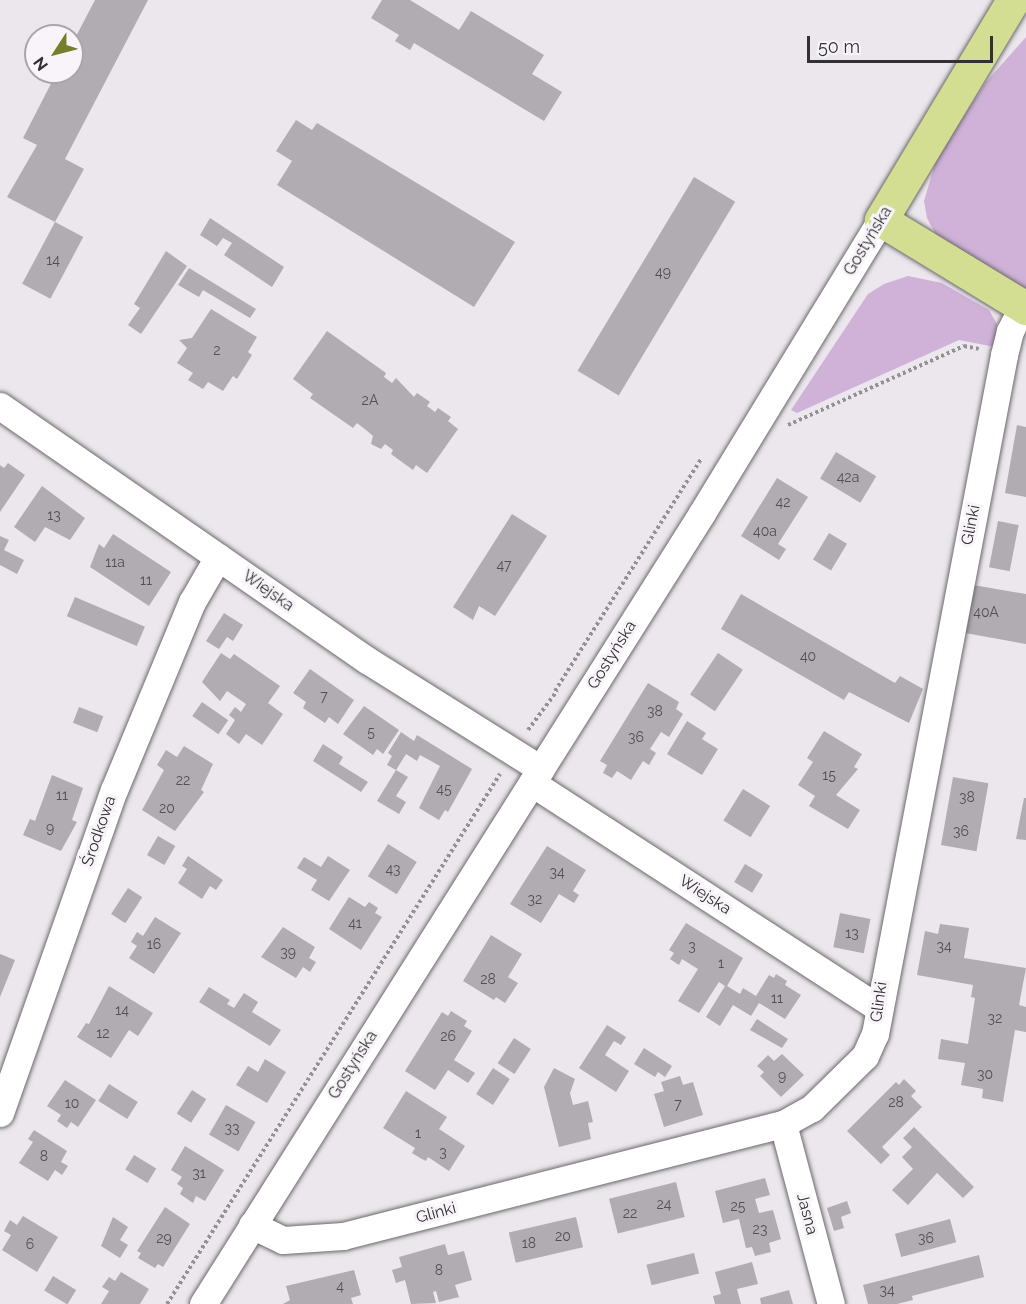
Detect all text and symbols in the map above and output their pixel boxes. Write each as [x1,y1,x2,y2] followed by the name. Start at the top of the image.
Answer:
[24,24,84,84] north arrow
[810,24,996,62] scale bar
[818,36,860,57] text: 50 m
[29,53,52,74] text: N
[840,203,896,279] street label: Gostyńska
[46,252,60,268] house number: 14
[655,264,671,280] house number: 49
[213,342,221,358] house number: 2
[362,392,378,408] house number: 2A
[837,469,859,485] house number: 42a
[776,494,790,510] house number: 42
[958,503,984,547] street label: Glinki
[47,507,61,523] house number: 13
[753,523,777,539] house number: 40a
[105,554,125,570] house number: 11a
[496,557,512,573] house number: 47
[239,566,297,616] street label: Wiejska
[140,572,152,588] house number: 11
[973,604,999,620] house number: 40A
[583,617,641,693] street label: Gostyńska
[800,648,816,664] house number: 40
[320,688,328,704] house number: 7
[647,703,663,719] house number: 38
[367,724,375,740] house number: 5
[628,729,644,745] house number: 36
[822,767,836,783] house number: 15
[176,772,190,788] house number: 22
[436,781,452,797] house number: 45
[56,787,68,803] house number: 11
[959,789,975,805] house number: 38
[78,793,120,869] street label: Środkowa
[159,800,175,816] house number: 20
[46,820,54,836] house number: 9
[953,823,969,839] house number: 36
[385,861,401,877] house number: 43
[549,864,565,880] house number: 34
[675,871,735,919] street label: Wiejska
[528,891,542,907] house number: 32
[348,915,362,931] house number: 41
[845,925,859,941] house number: 13
[147,936,161,952] house number: 16
[688,938,696,954] house number: 3
[936,938,952,954] house number: 34
[280,944,296,960] house number: 39
[718,955,724,971] house number: 1
[480,971,496,987] house number: 28
[867,981,891,1023] street label: Glinki
[771,990,783,1006] house number: 11
[115,1002,129,1018] house number: 14
[988,1010,1002,1026] house number: 32
[96,1025,110,1041] house number: 12
[324,1027,382,1103] street label: Gostyńska
[440,1028,456,1044] house number: 26
[977,1066,993,1082] house number: 30
[778,1068,786,1084] house number: 9
[888,1094,904,1110] house number: 28
[65,1095,79,1111] house number: 10
[674,1096,682,1112] house number: 7
[225,1120,239,1136] house number: 33
[415,1125,421,1141] house number: 1
[439,1144,447,1160] house number: 3
[40,1148,48,1164] house number: 8
[192,1165,206,1181] house number: 31
[792,1191,822,1237] street label: Jasna
[657,1196,671,1212] house number: 24
[414,1198,458,1228] street label: Glinki
[731,1198,745,1214] house number: 25
[623,1205,637,1221] house number: 22
[753,1221,767,1237] house number: 23
[555,1228,571,1244] house number: 20
[156,1230,172,1246] house number: 29
[918,1230,934,1246] house number: 36
[522,1235,536,1251] house number: 18
[26,1236,34,1252] house number: 6
[435,1262,443,1278] house number: 8
[336,1278,344,1294] house number: 4
[879,1282,895,1298] house number: 34

